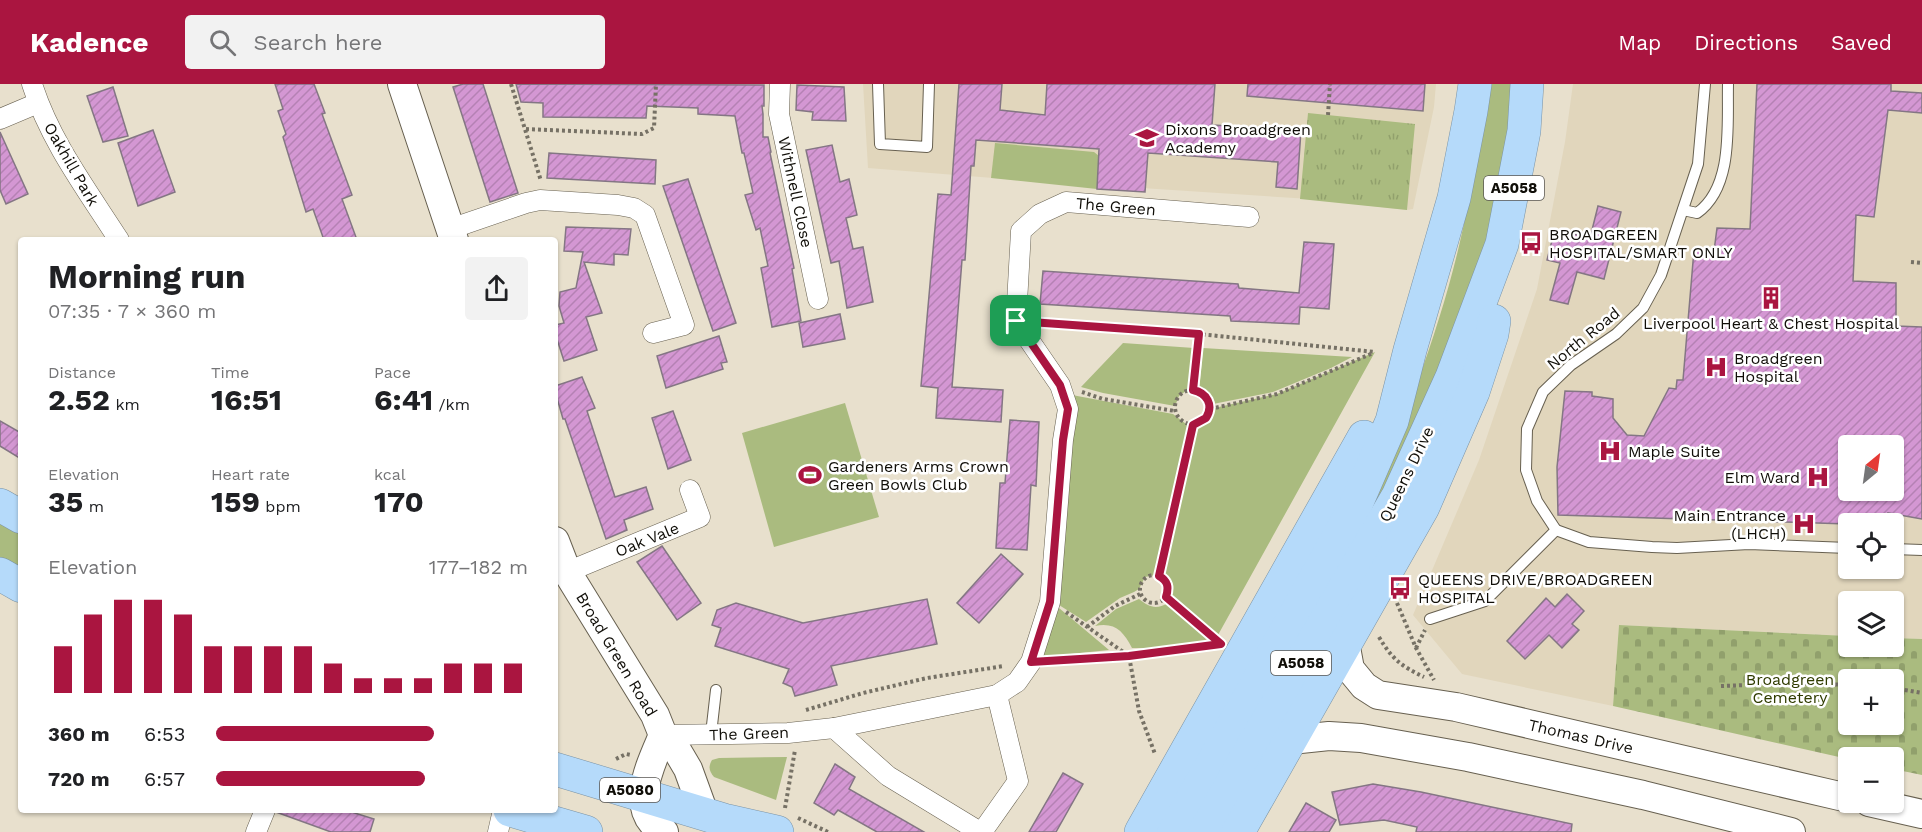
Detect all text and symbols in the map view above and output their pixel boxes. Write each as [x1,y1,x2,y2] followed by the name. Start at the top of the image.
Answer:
[185,15,605,69] search box
[30,26,149,59] text: Kadence
[206,26,239,59] icon: search
[254,30,383,55] text: Search here
[1618,30,1661,55] text: Map
[1694,30,1798,55] text: Directions
[1831,30,1892,55] text: Saved
[40,119,103,209] street label: Oakhill Park
[1165,120,1311,157] place label: Dixons Broadgreen Academy
[1134,125,1160,151] school or university icon: Dixons Broadgreen Academy
[774,135,817,249] street label: Withnell Close
[1484,176,1544,200] road number: A5058
[1075,194,1157,219] street label: The Green
[1549,225,1733,262] place label: BROADGREEN HOSPITAL/SMART ONLY
[1518,230,1544,256] bus stop icon: BROADGREEN HOSPITAL/SMART ONLY
[48,257,245,296] text: Morning run
[465,257,528,320] button: share
[1758,285,1784,311] building icon: Liverpool Heart & Chest Hospital
[990,295,1041,346] pin
[48,299,216,323] text: 07:35 · 7 × 360 m
[1543,303,1624,374] street label: North Road
[999,304,1032,337] icon: arrive
[1643,314,1899,333] place label: Liverpool Heart & Chest Hospital
[1734,349,1823,386] place label: Broadgreen Hospital
[1703,354,1729,380] hospital icon: Broadgreen Hospital
[48,363,116,382] text: Distance
[211,363,249,382] text: Time
[374,363,411,382] text: Pace
[48,382,110,417] text: 2.52
[211,382,282,417] text: 16:51
[374,382,433,417] text: 6:41
[110,395,140,414] text: km
[433,395,470,414] text: /km
[1375,423,1438,525] street label: Queens Drive
[1838,435,1904,501] north arrow
[1838,435,1904,813] map controls
[1597,438,1623,464] hospital icon: Maple Suite
[1628,442,1720,461] place label: Maple Suite
[828,457,1009,494] place label: Gardeners Arms Crown Green Bowls Club
[797,462,823,488] sports icon: Gardeners Arms Crown Green Bowls Club
[1805,464,1831,490] hospital icon: Elm Ward
[48,465,119,484] text: Elevation
[211,465,290,484] text: Heart rate
[374,465,406,484] text: kcal
[1724,468,1800,487] place label: Elm Ward
[48,484,83,519] text: 35
[211,484,260,519] text: 159
[374,484,424,519] text: 170
[83,497,104,516] text: m
[260,497,301,516] text: bpm
[1674,506,1786,543] place label: Main Entrance (LHCH)
[1791,511,1817,537] hospital icon: Main Entrance (LHCH)
[1838,513,1904,579] button: locate
[612,518,682,561] street label: Oak Vale
[48,555,137,579] text: Elevation
[429,555,528,579] text: 177–182 m
[1418,570,1653,607] place label: QUEENS DRIVE/BROADGREEN HOSPITAL
[1387,575,1413,601] bus stop icon: QUEENS DRIVE/BROADGREEN HOSPITAL
[572,589,661,720] street label: Broad Green Road
[1838,591,1904,657] button: layers
[1271,651,1331,675] road number: A5058
[1838,669,1904,735] button: +
[1746,670,1834,707] park label: Broadgreen Cemetery
[1527,715,1635,758] street label: Thomas Drive
[48,722,110,746] text: 360 m
[144,722,185,746] text: 6:53
[709,723,789,744] street label: The Green
[1838,747,1904,813] button: −
[48,767,110,791] text: 720 m
[144,767,185,791] text: 6:57
[600,778,660,802] road number: A5080

